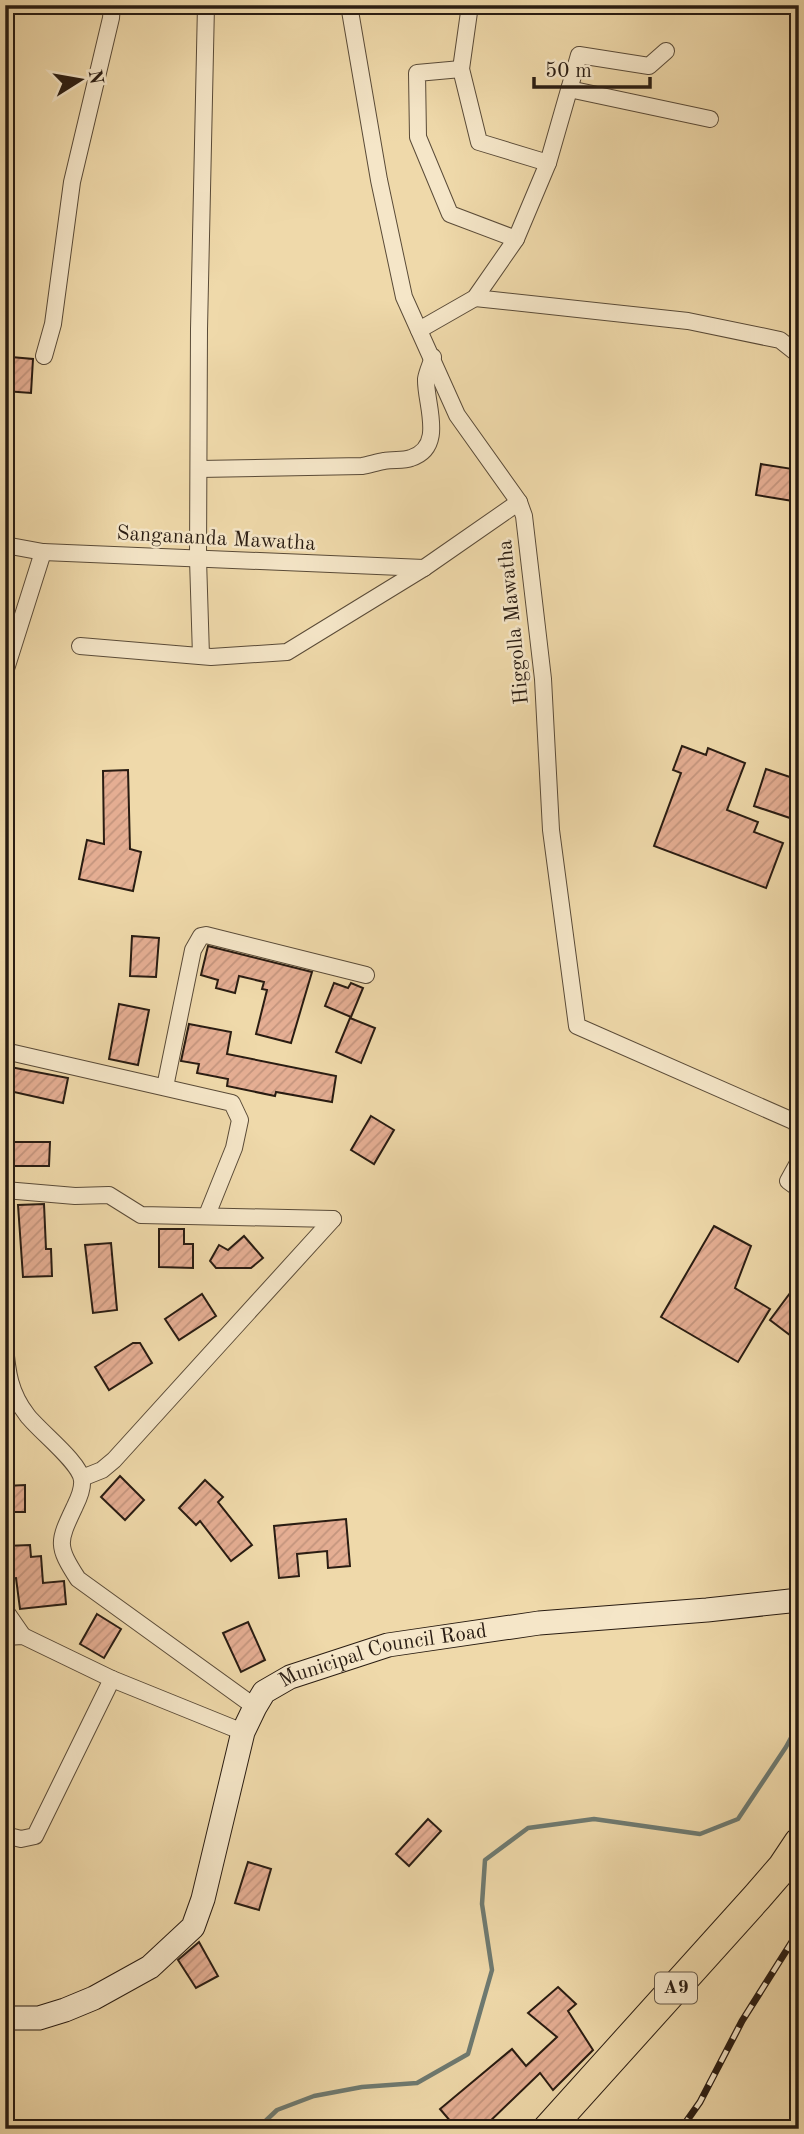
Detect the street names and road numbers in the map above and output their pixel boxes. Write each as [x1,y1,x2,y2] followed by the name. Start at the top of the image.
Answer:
[116,523,316,555] street label: Sangananda Mawatha
[495,539,533,705] street label: Higgolla Mawatha
[275,1620,488,1692] street label: Municipal Council Road
[655,1972,697,2004] road number: A9

